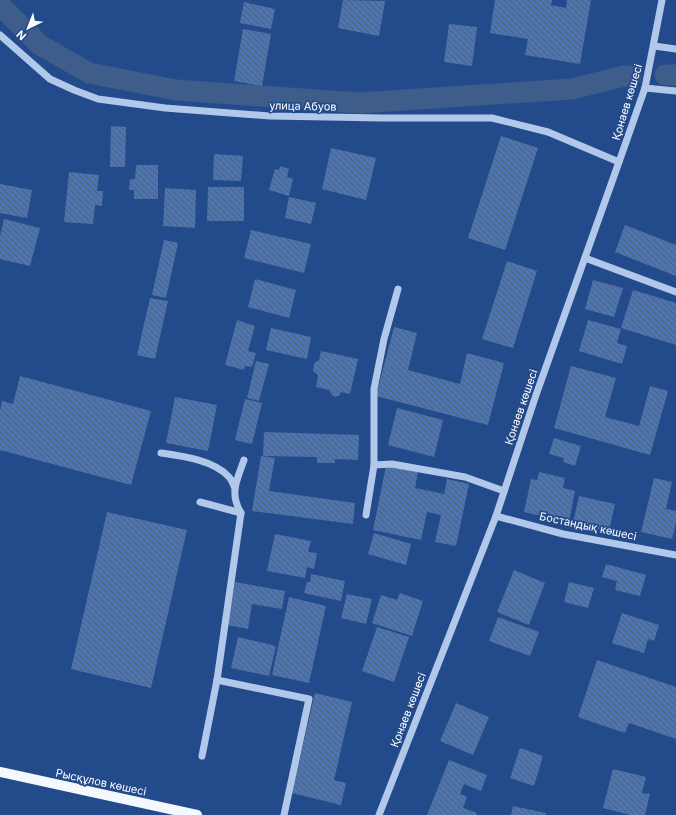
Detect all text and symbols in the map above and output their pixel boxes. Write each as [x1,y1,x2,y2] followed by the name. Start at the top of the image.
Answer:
[8,8,48,48] north arrow
[13,27,29,43] text: N
[609,62,645,142] street label: Қонаев көшесі
[269,98,337,114] street label: улица Абуов
[502,367,540,447] street label: Қонаев көшесі
[538,509,638,543] street label: Бостандық көшесі
[387,671,429,749] street label: Қонаев көшесі
[54,766,148,798] street label: Рысқұлов көшесі

